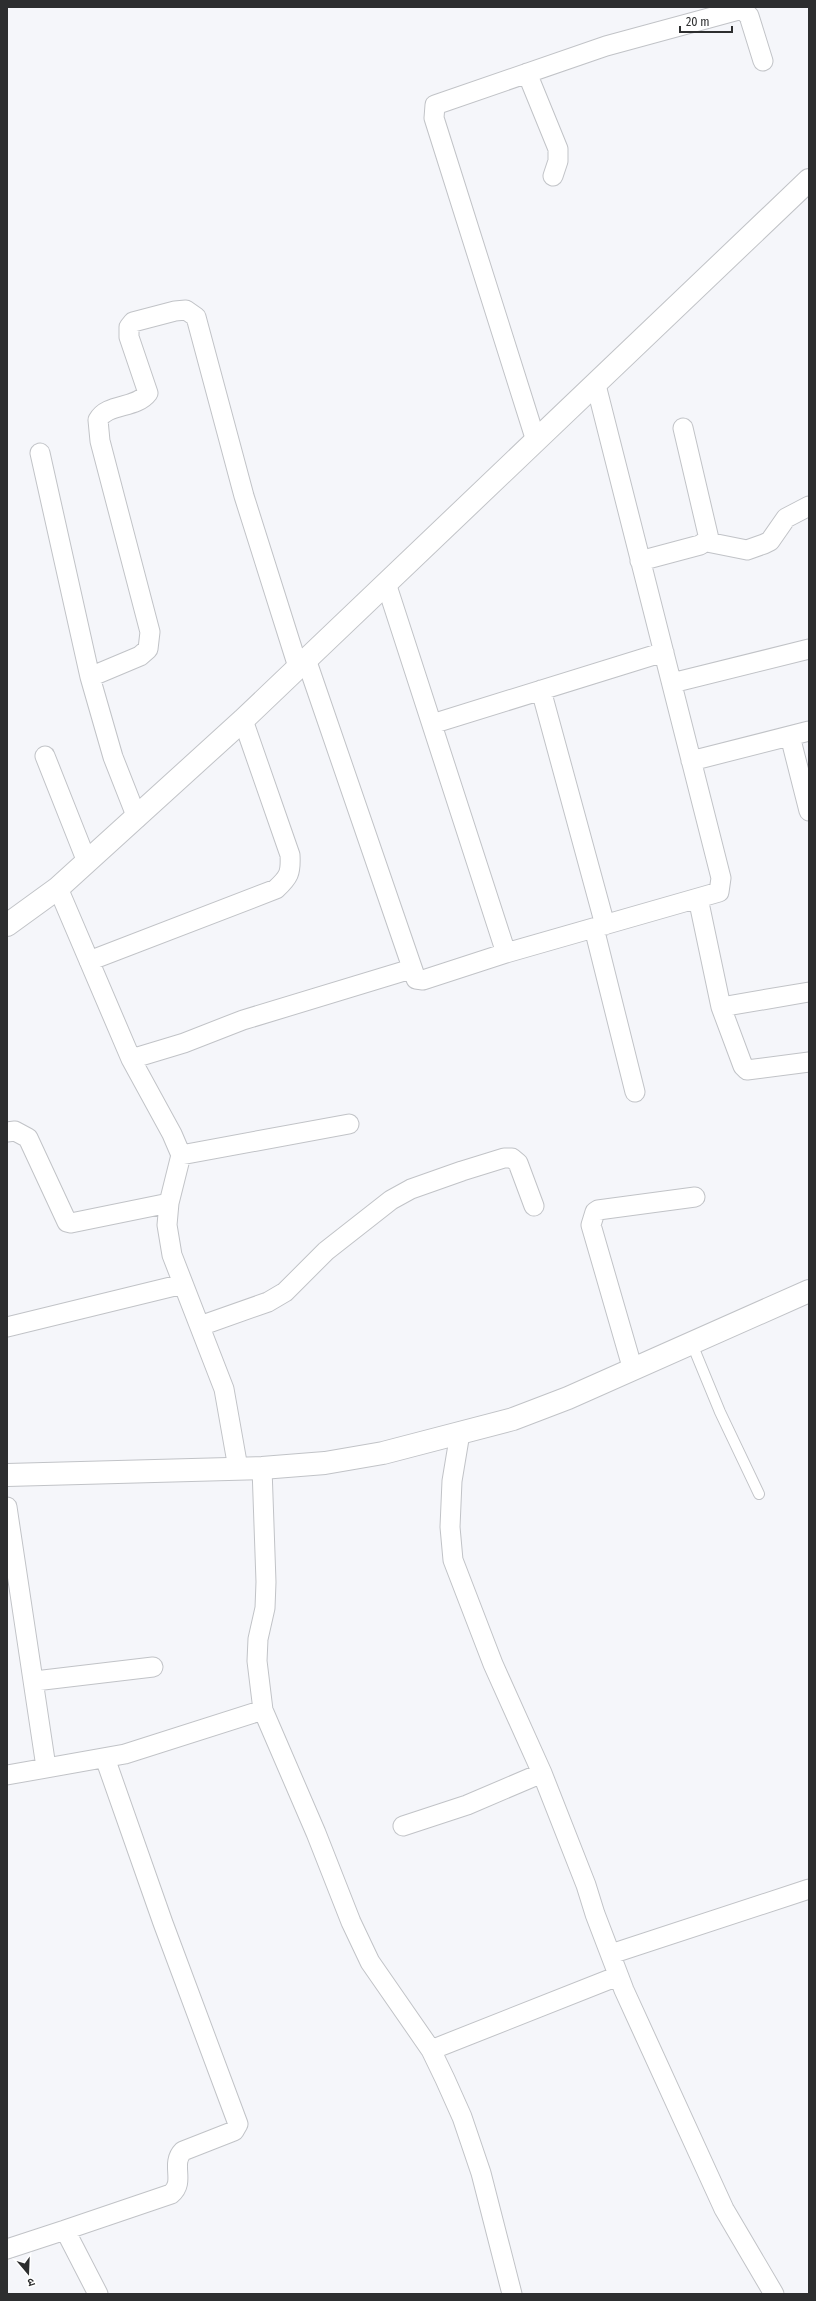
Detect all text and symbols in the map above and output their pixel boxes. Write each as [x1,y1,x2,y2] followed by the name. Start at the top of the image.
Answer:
[680,8,732,34] scale bar
[686,15,710,29] text: 20 m
[8,2253,48,2293] north arrow
[25,2275,36,2289] text: उ

